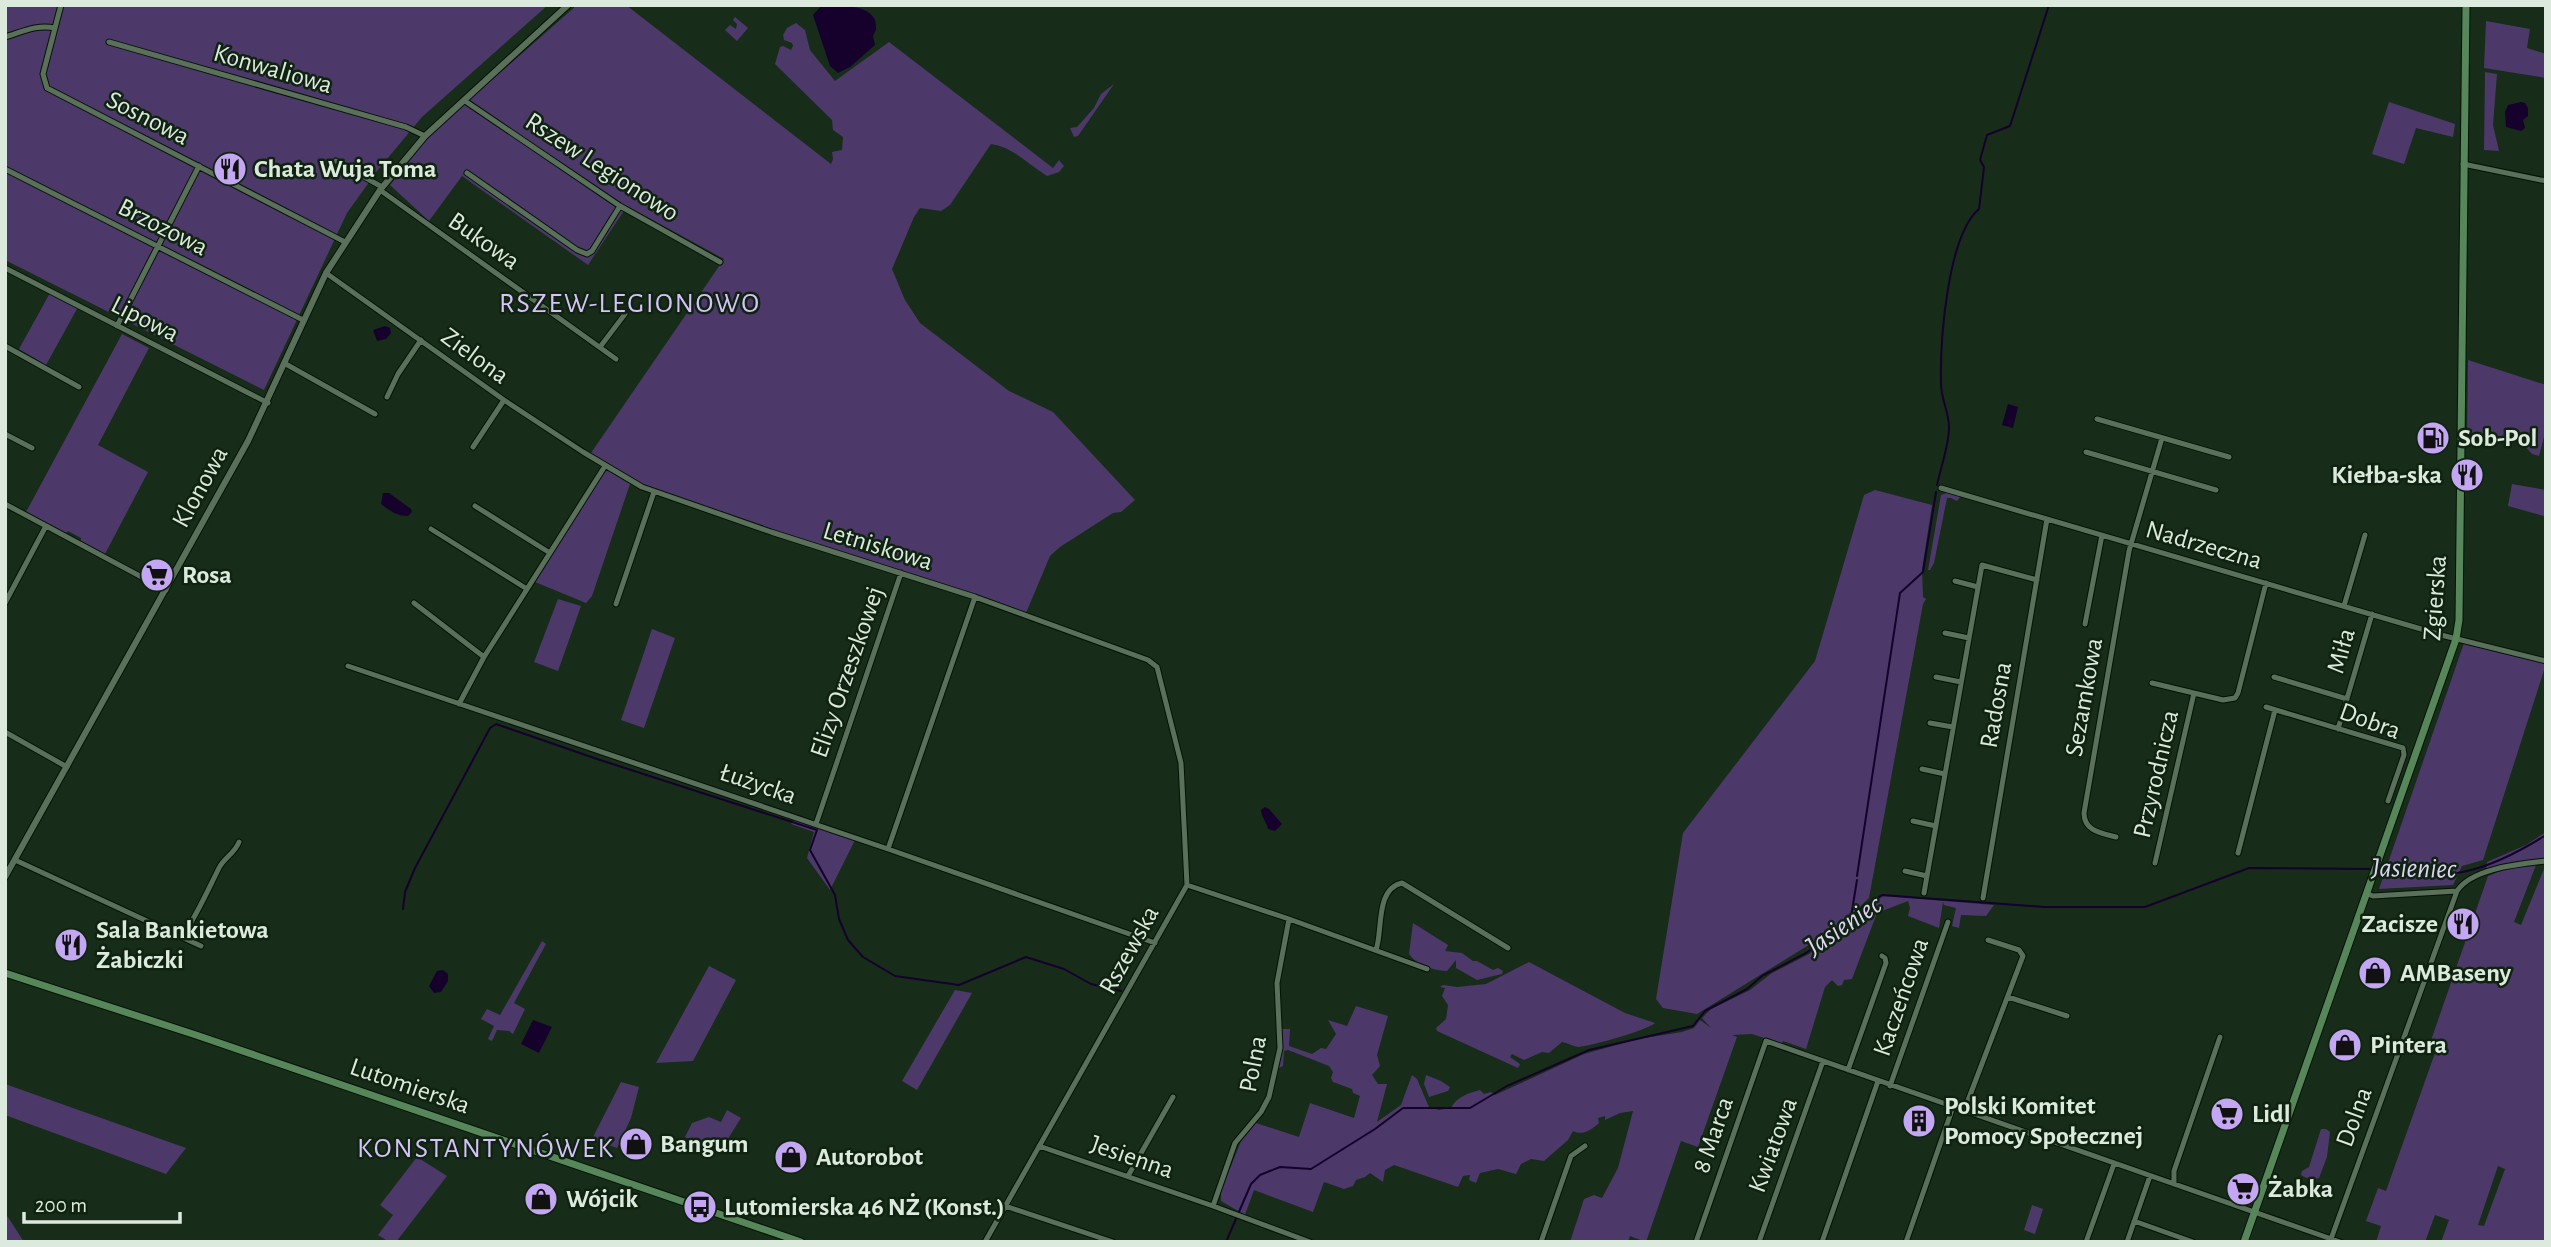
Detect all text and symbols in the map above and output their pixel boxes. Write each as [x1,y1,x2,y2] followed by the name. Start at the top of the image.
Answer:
[211,40,335,98] street label: Konwaliowa
[102,86,194,150] street label: Sosnowa
[521,108,683,226] street label: Rszew Legionowo
[211,150,249,188] restaurant icon: Chata Wuja Toma
[254,156,436,182] place label: Chata Wuja Toma
[114,193,212,261] street label: Brzozowa
[444,207,524,275] street label: Bukowa
[499,290,761,318] district label: RSZEW-LEGIONOWO
[107,291,183,347] street label: Lipowa
[436,323,514,389] street label: Zielona
[2414,419,2452,457] fuel station icon: Sob-Pol
[2458,425,2537,451] place label: Sob-Pol
[167,442,233,532] street label: Klonowa
[2448,456,2486,494] restaurant icon: Kiełba-ska
[2331,462,2442,488] place label: Kiełba-ska
[2143,516,2265,574] street label: Nadrzeczna
[820,517,936,575] street label: Letniskowa
[2419,554,2451,642] street label: Zgierska
[138,556,176,594] supermarket icon: Rosa
[182,562,232,588] place label: Rosa
[806,583,888,761] street label: Elizy Orzeszkowej
[2322,626,2360,676] street label: Miła
[2061,636,2107,758] street label: Sezamkowa
[1976,660,2016,750] street label: Radosna
[2336,698,2404,744] street label: Dobra
[2129,708,2183,840] street label: Przyrodnicza
[716,759,800,809] street label: Łużycka
[2370,854,2457,884] water label: Jasieniec
[1800,890,1887,962] water label: Jasieniec
[1094,902,1164,998] street label: Rszewska
[2444,905,2482,943] restaurant icon: Zacisze
[2361,911,2438,937] place label: Zacisze
[96,917,269,973] place label: Sala Bankietowa Żabiczki
[52,926,90,964] restaurant icon: Sala Bankietowa Żabiczki
[1869,935,1933,1059] street label: Kaczeńcowa
[2356,954,2394,992] shop icon: AMBaseny
[2400,960,2512,986] place label: AMBaseny
[2326,1026,2364,1064] shop icon: Pintera
[2370,1032,2447,1058] place label: Pintera
[1235,1034,1271,1094] street label: Polna
[347,1053,473,1119] street label: Lutomierska
[2331,1084,2377,1150] street label: Dolna
[1944,1093,2143,1149] place label: Polski Komitet Pomocy Społecznej
[1688,1094,1738,1176] street label: 8 Marca
[1744,1094,1802,1196] street label: Kwiatowa
[2208,1095,2246,1133] supermarket icon: Lidl
[2252,1101,2291,1127] place label: Lidl
[1900,1102,1938,1140] building icon: Polski Komitet Pomocy Społecznej
[617,1125,655,1163] shop icon: Bangum
[660,1131,749,1157] place label: Bangum
[1087,1131,1177,1183] street label: Jesienna
[357,1132,615,1163] district label: KONSTANTYNÓWEK
[772,1138,810,1176] shop icon: Autorobot
[816,1144,923,1170] place label: Autorobot
[2224,1170,2262,1208] supermarket icon: Żabka
[2268,1175,2333,1202] place label: Żabka
[24,1180,180,1224] scale bar
[522,1180,560,1218] shop icon: Wójcik
[566,1186,638,1212] place label: Wójcik
[681,1188,719,1226] bus stop icon: Lutomierska 46 NŻ (Konst.)
[724,1193,1005,1220] place label: Lutomierska 46 NŻ (Konst.)
[35,1195,87,1216] text: 200 m

